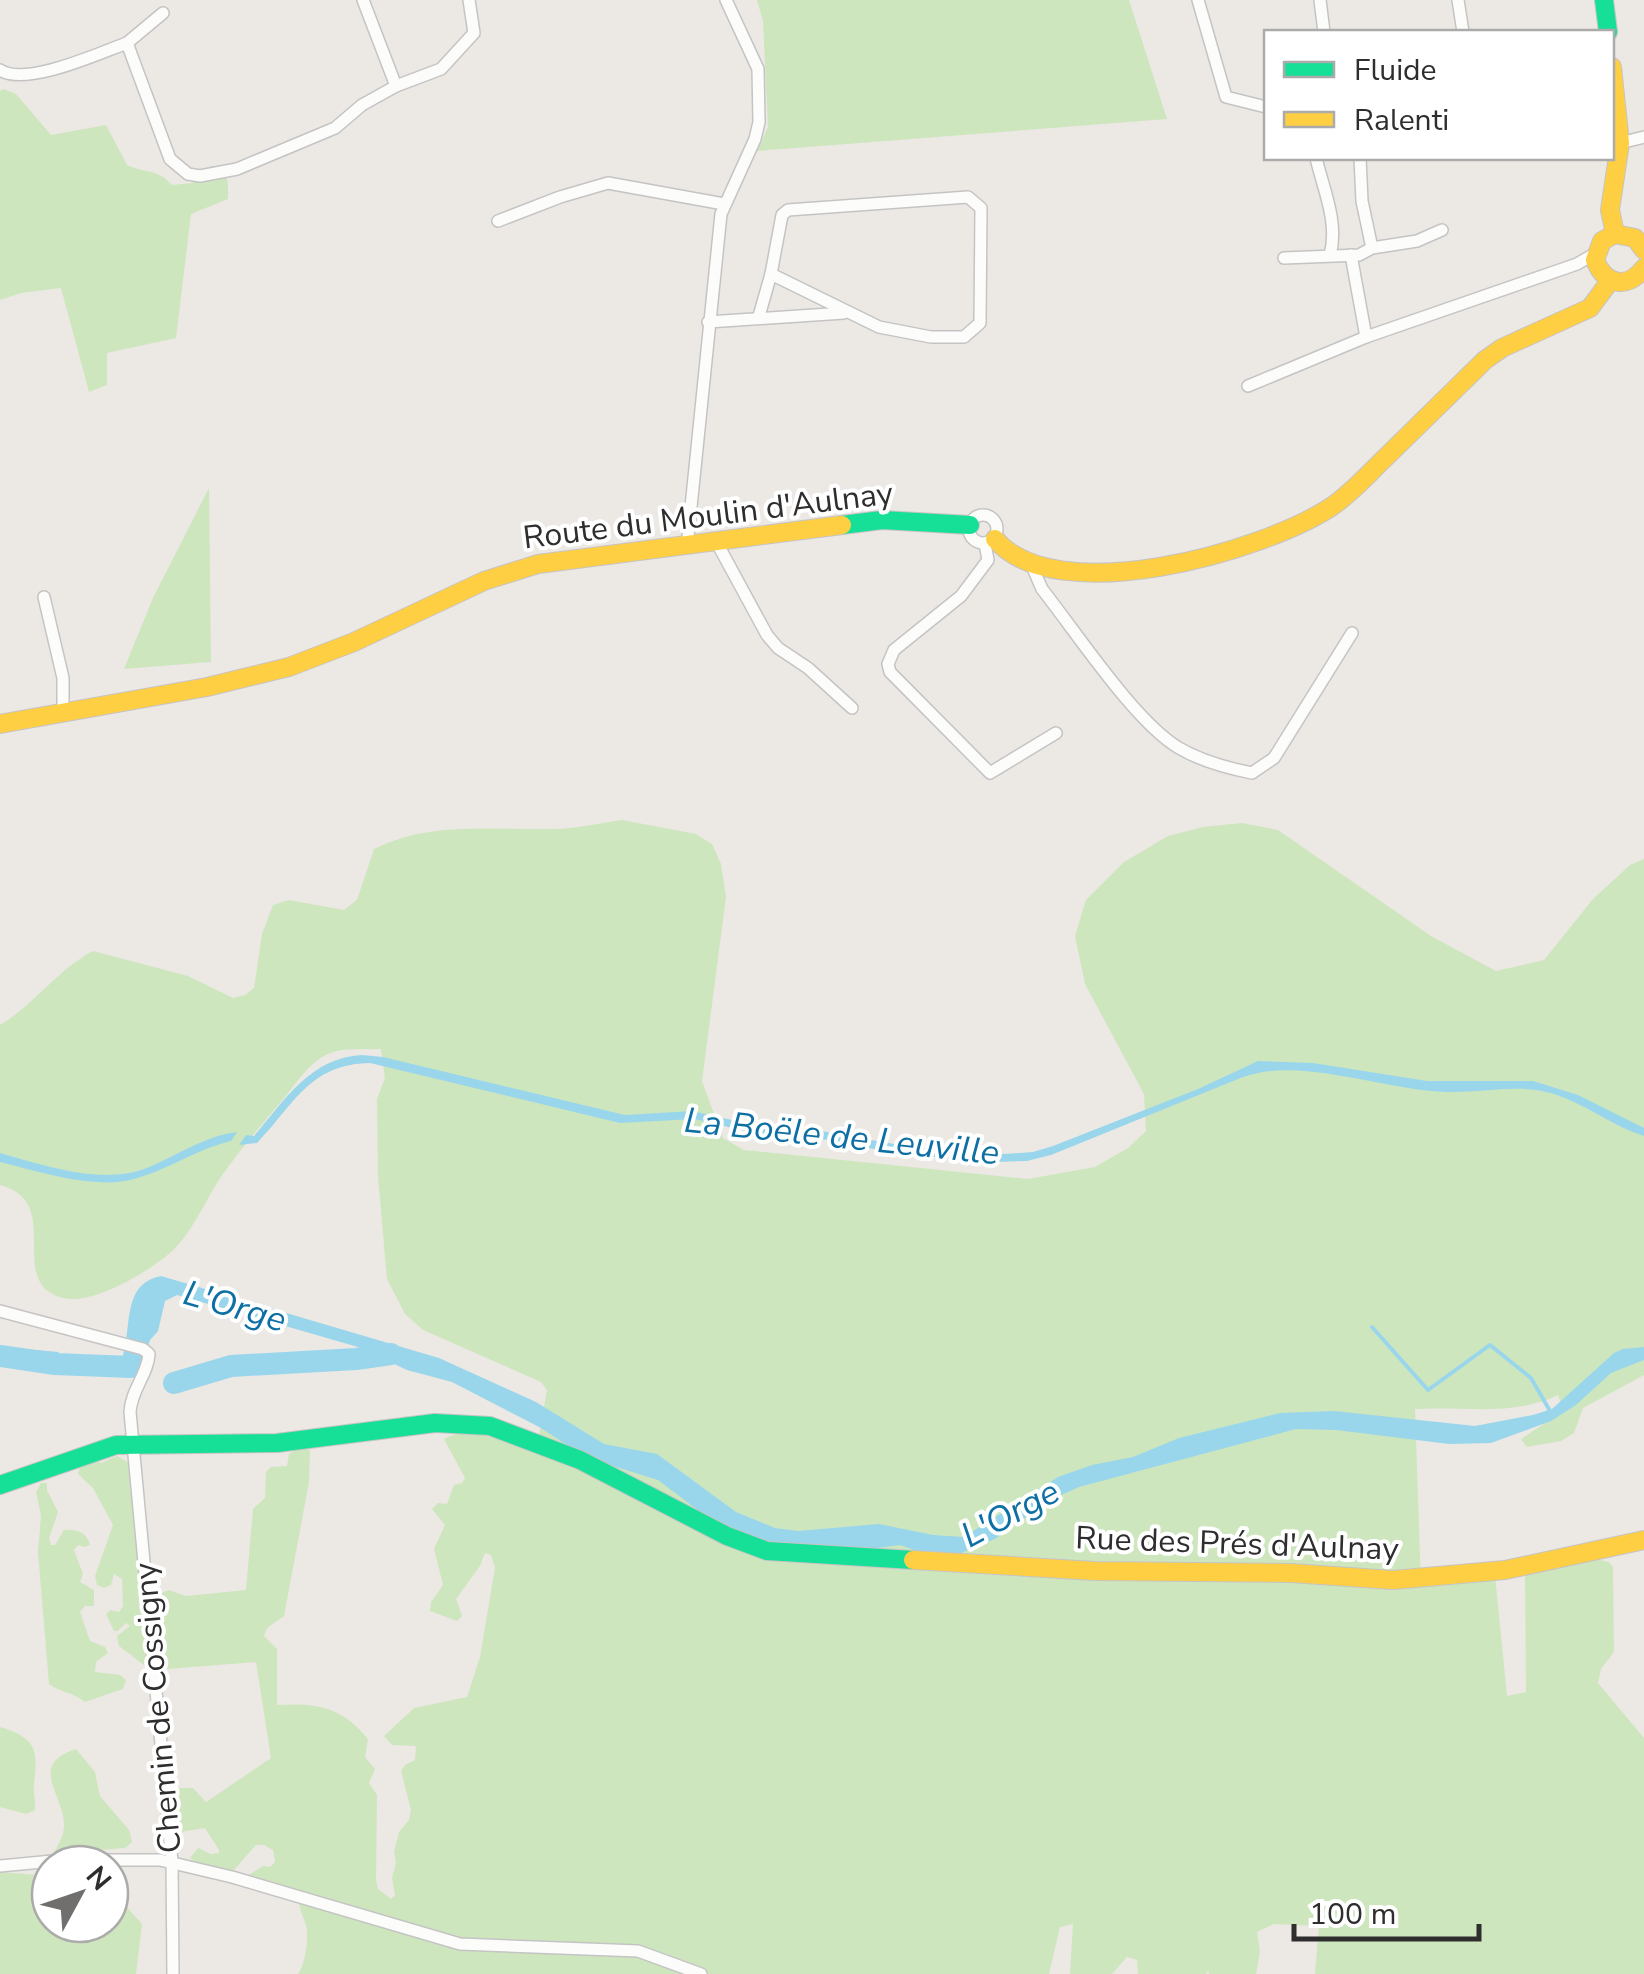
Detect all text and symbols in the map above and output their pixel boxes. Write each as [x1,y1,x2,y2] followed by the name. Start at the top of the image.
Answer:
[1264,30,1614,160] legend
[1354,50,1437,91] text: Fluide
[1354,100,1449,141] text: Ralenti
[521,471,896,560] street label: Route du Moulin d'Aulnay
[682,1097,1002,1176] water label: La Boële de Leuville
[178,1269,292,1344] water label: L'Orge
[953,1468,1068,1559] water label: L'Orge
[1075,1516,1400,1571] street label: Rue des Prés d'Aulnay
[123,1560,192,1855] street label: Chemin de Cossigny
[30,1844,130,1944] north arrow
[77,1858,120,1899] text: N
[1294,1879,1479,1941] scale bar
[1309,1894,1396,1935] text: 100 m

